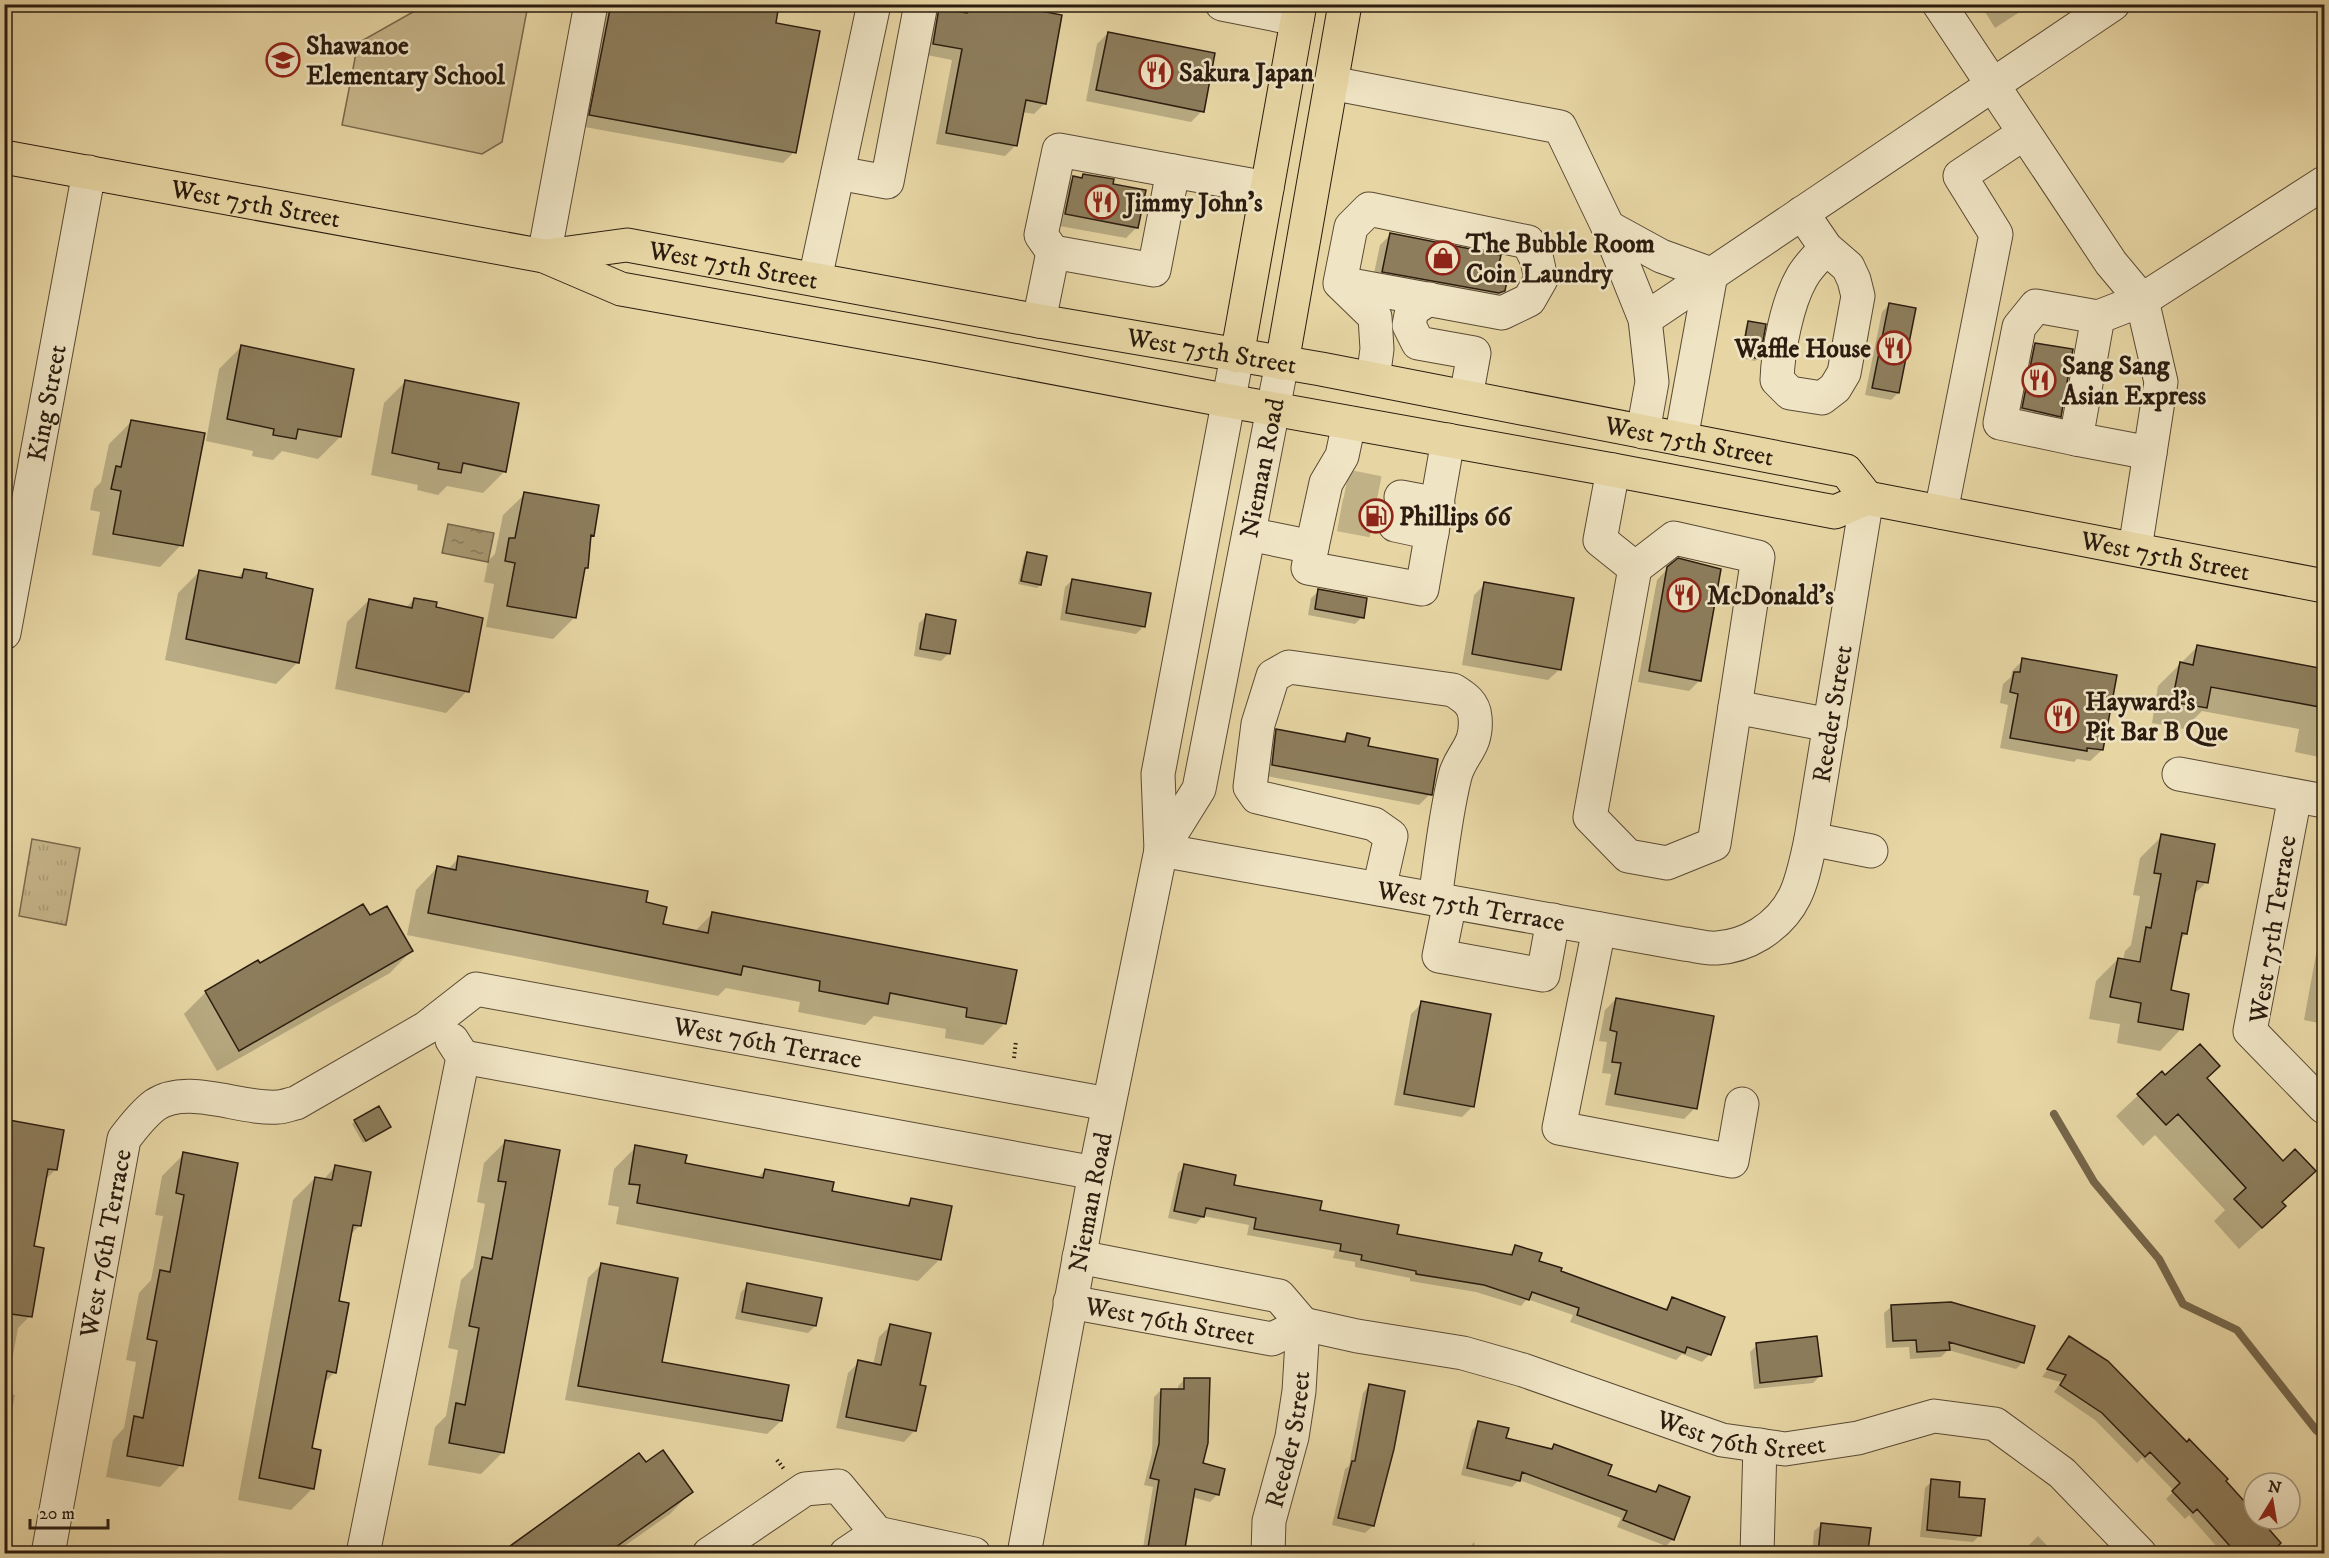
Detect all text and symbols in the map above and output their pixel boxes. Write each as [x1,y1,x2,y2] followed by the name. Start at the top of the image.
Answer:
[306,30,506,93] place label: Shawanoe Elementary School
[265,42,301,78] school or university icon: Shawanoe Elementary School
[1138,54,1174,90] restaurant icon: Sakura Japan
[1179,57,1314,90] place label: Sakura Japan
[167,173,343,236] street label: West 75th Street
[1084,184,1120,220] restaurant icon: Jimmy John's
[1122,187,1263,220] place label: Jimmy John's
[1465,228,1655,291] place label: The Bubble Room Coin Laundry
[645,234,821,298] street label: West 75th Street
[1425,240,1461,276] shop icon: The Bubble Room Coin Laundry
[1123,321,1299,383] street label: West 75th Street
[1876,330,1912,366] restaurant icon: Waffle House
[1734,333,1871,366] place label: Waffle House
[21,342,75,464] street label: King Street
[2061,350,2206,413] place label: Sang Sang Asian Express
[2021,362,2057,398] restaurant icon: Sang Sang Asian Express
[1233,395,1293,541] street label: Nieman Road
[1601,409,1776,475] street label: West 75th Street
[1358,498,1394,534] fuel station icon: Phillips 66
[1399,501,1513,534] place label: Phillips 66
[2077,524,2253,589] street label: West 75th Street
[1666,577,1702,613] restaurant icon: McDonald's
[1707,580,1834,613] place label: McDonald's
[1805,643,1861,785] street label: Reeder Street
[2085,686,2228,749] place label: Hayward's Pit Bar B Que
[2044,698,2080,734] restaurant icon: Hayward's Pit Bar B Que
[2242,833,2305,1027] street label: West 75th Terrace
[1373,874,1567,940] street label: West 75th Terrace
[670,1010,864,1077] street label: West 76th Terrace
[1062,1129,1121,1275] street label: Nieman Road
[73,1147,140,1341] street label: West 76th Terrace
[1081,1290,1258,1354] street label: West 76th Street
[1258,1370,1318,1512] street label: Reeder Street
[1651,1403,1828,1467] street label: West 76th Street
[2242,1471,2302,1531] north arrow
[2266,1476,2283,1498] text: N
[30,1492,108,1530] scale bar
[39,1503,75,1525] text: 20 m

